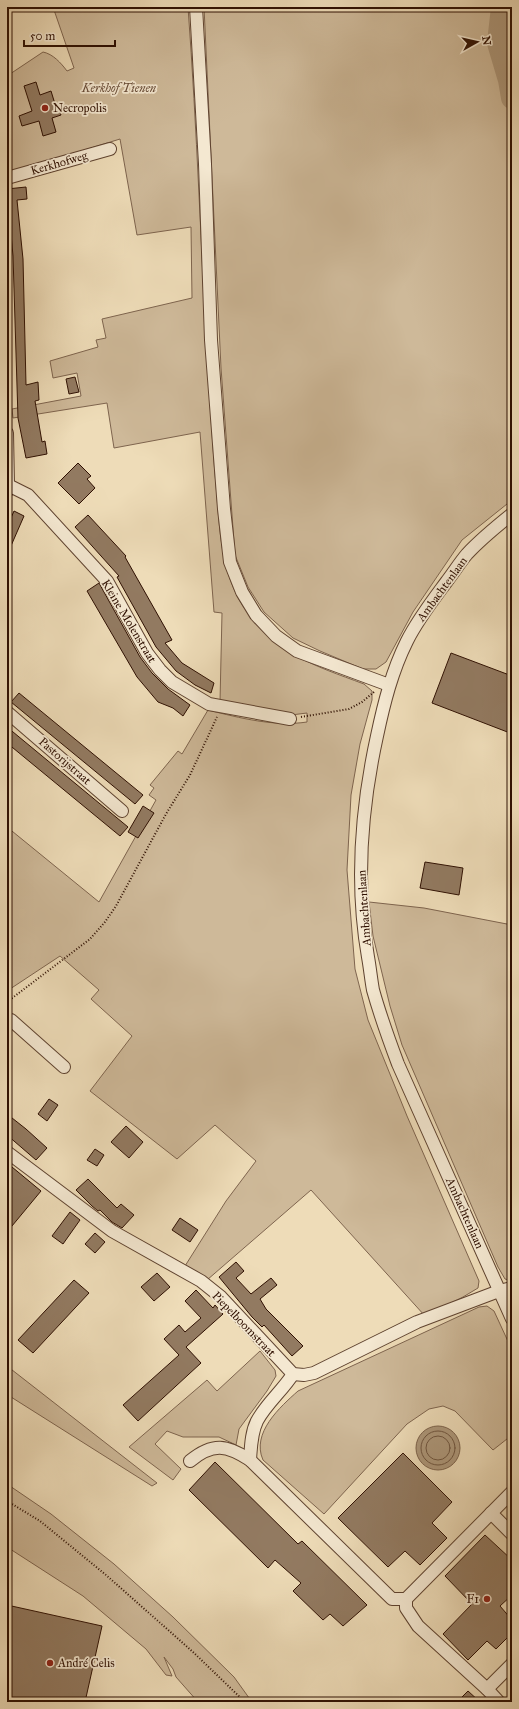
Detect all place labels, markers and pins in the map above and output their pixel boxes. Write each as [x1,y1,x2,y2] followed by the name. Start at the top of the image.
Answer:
[53,101,107,115] place label: Necropolis
[40,103,50,113] marker: Necropolis
[466,1592,479,1606] place label: F1
[482,1594,492,1604] marker: F1
[57,1656,115,1670] place label: André Celis
[45,1658,55,1668] marker: André Celis

